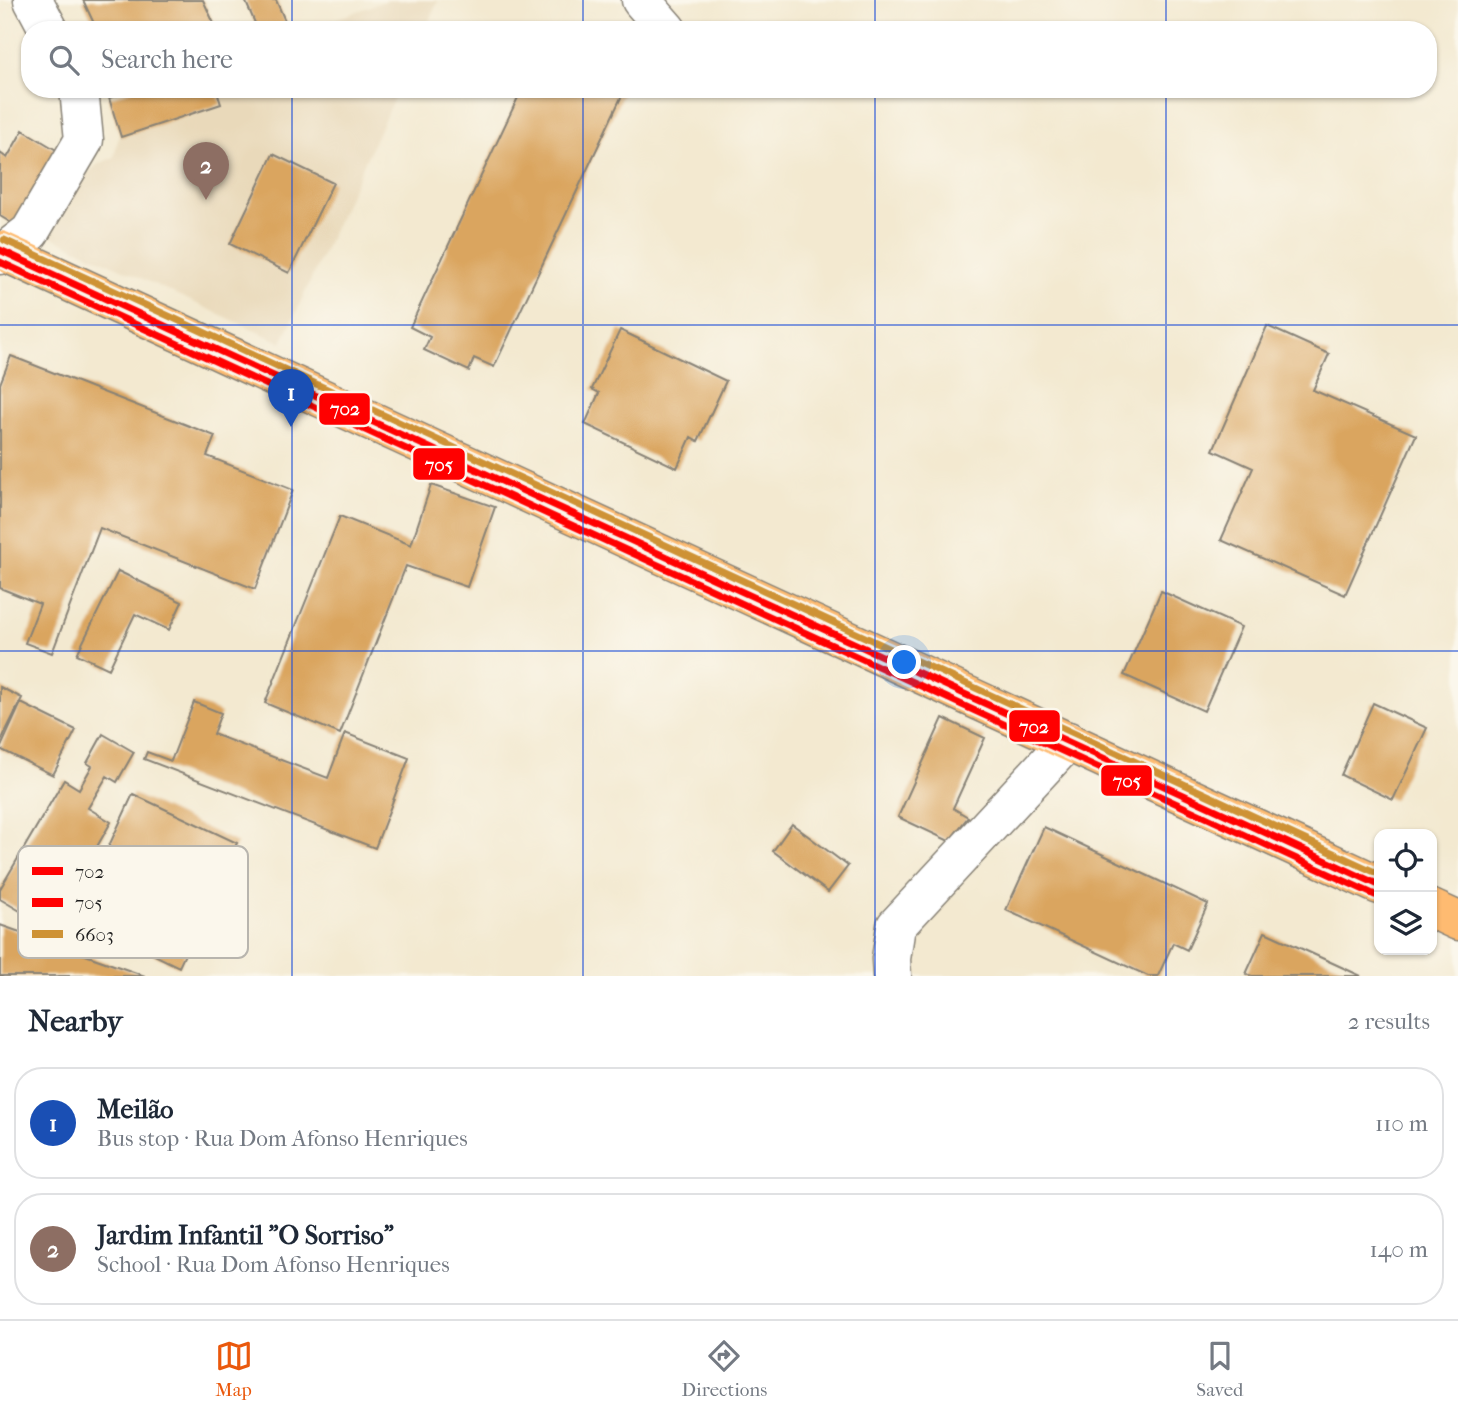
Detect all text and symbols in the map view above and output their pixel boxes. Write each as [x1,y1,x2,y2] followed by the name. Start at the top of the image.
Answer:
[21,21,1437,98] search box
[45,41,83,79] icon: search
[101,44,233,75] text: Search here
[183,142,229,200] pin: 2
[268,369,314,427] pin: 1
[318,392,371,426] line badge: 702
[329,398,360,420] text: 702
[412,447,466,481] line badge: 705
[424,454,453,476] text: 705
[887,645,921,679] your location
[1008,709,1061,743] line badge: 702
[1018,716,1049,738] text: 702
[1100,764,1153,797] line badge: 705
[1112,770,1141,792] text: 705
[1374,829,1437,955] map controls
[1374,829,1437,892] button: locate
[18,846,248,958] legend
[75,861,105,883] text: 702
[75,892,103,914] text: 705
[1374,892,1437,955] button: layers
[75,924,114,946] text: 6603
[28,1004,123,1039] text: Nearby
[1348,1008,1430,1035] text: 2 results
[97,1094,173,1125] text: Meilão
[49,1110,57,1137] text: 1
[1375,1110,1428,1137] text: 110 m
[97,1125,468,1152] text: Bus stop · Rua Dom Afonso Henriques
[97,1220,394,1251] text: Jardim Infantil "O Sorriso"
[47,1236,59,1263] text: 2
[1369,1236,1428,1263] text: 140 m
[97,1251,450,1278] text: School · Rua Dom Afonso Henriques
[215,1337,253,1401] tab: Map
[682,1337,767,1401] tab: Directions
[1196,1337,1243,1401] tab: Saved

